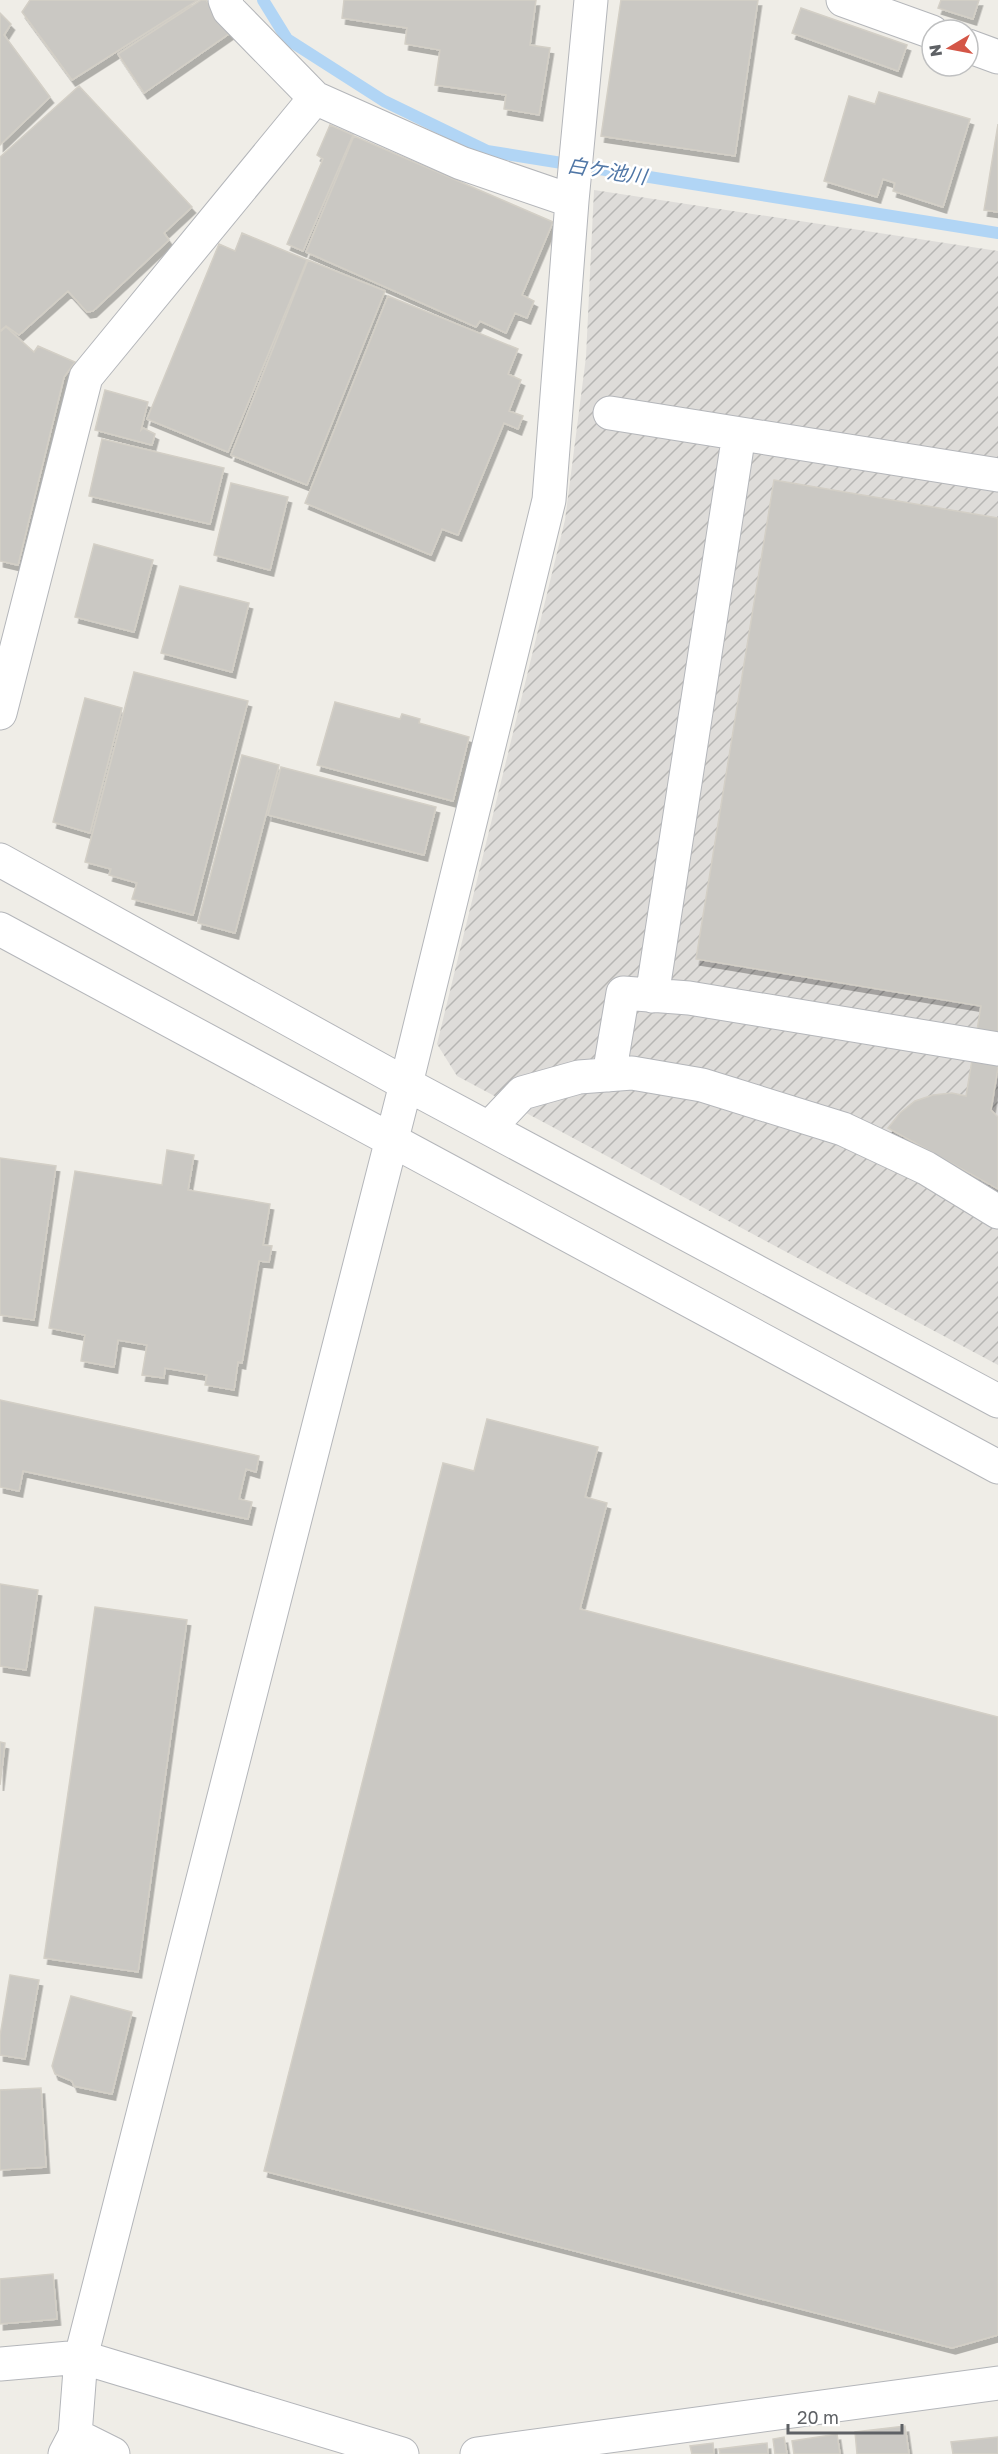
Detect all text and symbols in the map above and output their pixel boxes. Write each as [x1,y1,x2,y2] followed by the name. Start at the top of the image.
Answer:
[920,18,980,78] north arrow
[924,43,946,58] text: N
[566,152,650,188] water label: 白ケ池川
[788,2397,902,2435] scale bar
[797,2406,839,2428] text: 20 m

